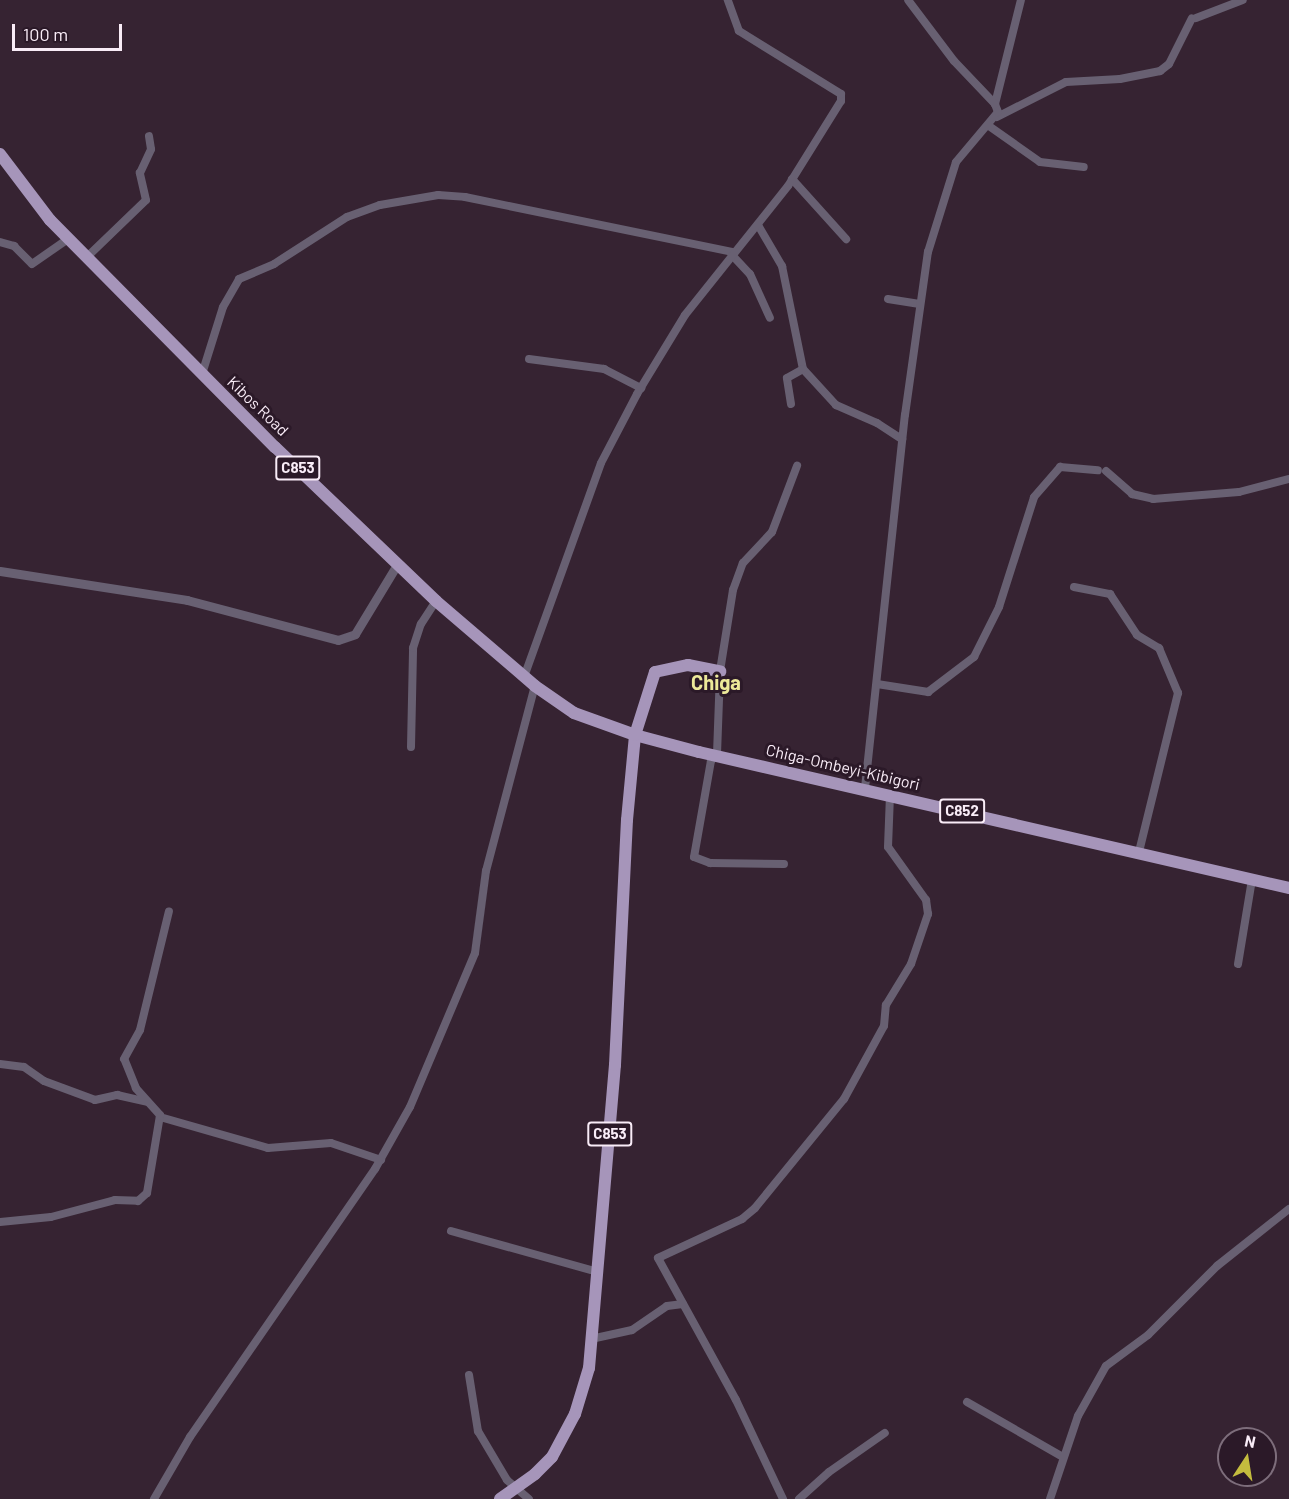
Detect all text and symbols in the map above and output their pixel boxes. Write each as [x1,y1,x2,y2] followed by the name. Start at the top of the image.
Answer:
[15,12,124,50] scale bar
[23,23,68,45] text: 100 m
[223,372,293,440] street label: Kibos Road
[274,456,322,480] road number: C853
[691,670,741,694] district label: Chiga
[764,740,922,794] street label: Chiga-Ombeyi-Kibigori
[938,799,986,823] road number: C852
[586,1122,634,1146] road number: C853
[1217,1427,1277,1487] north arrow
[1243,1430,1258,1451] text: N

